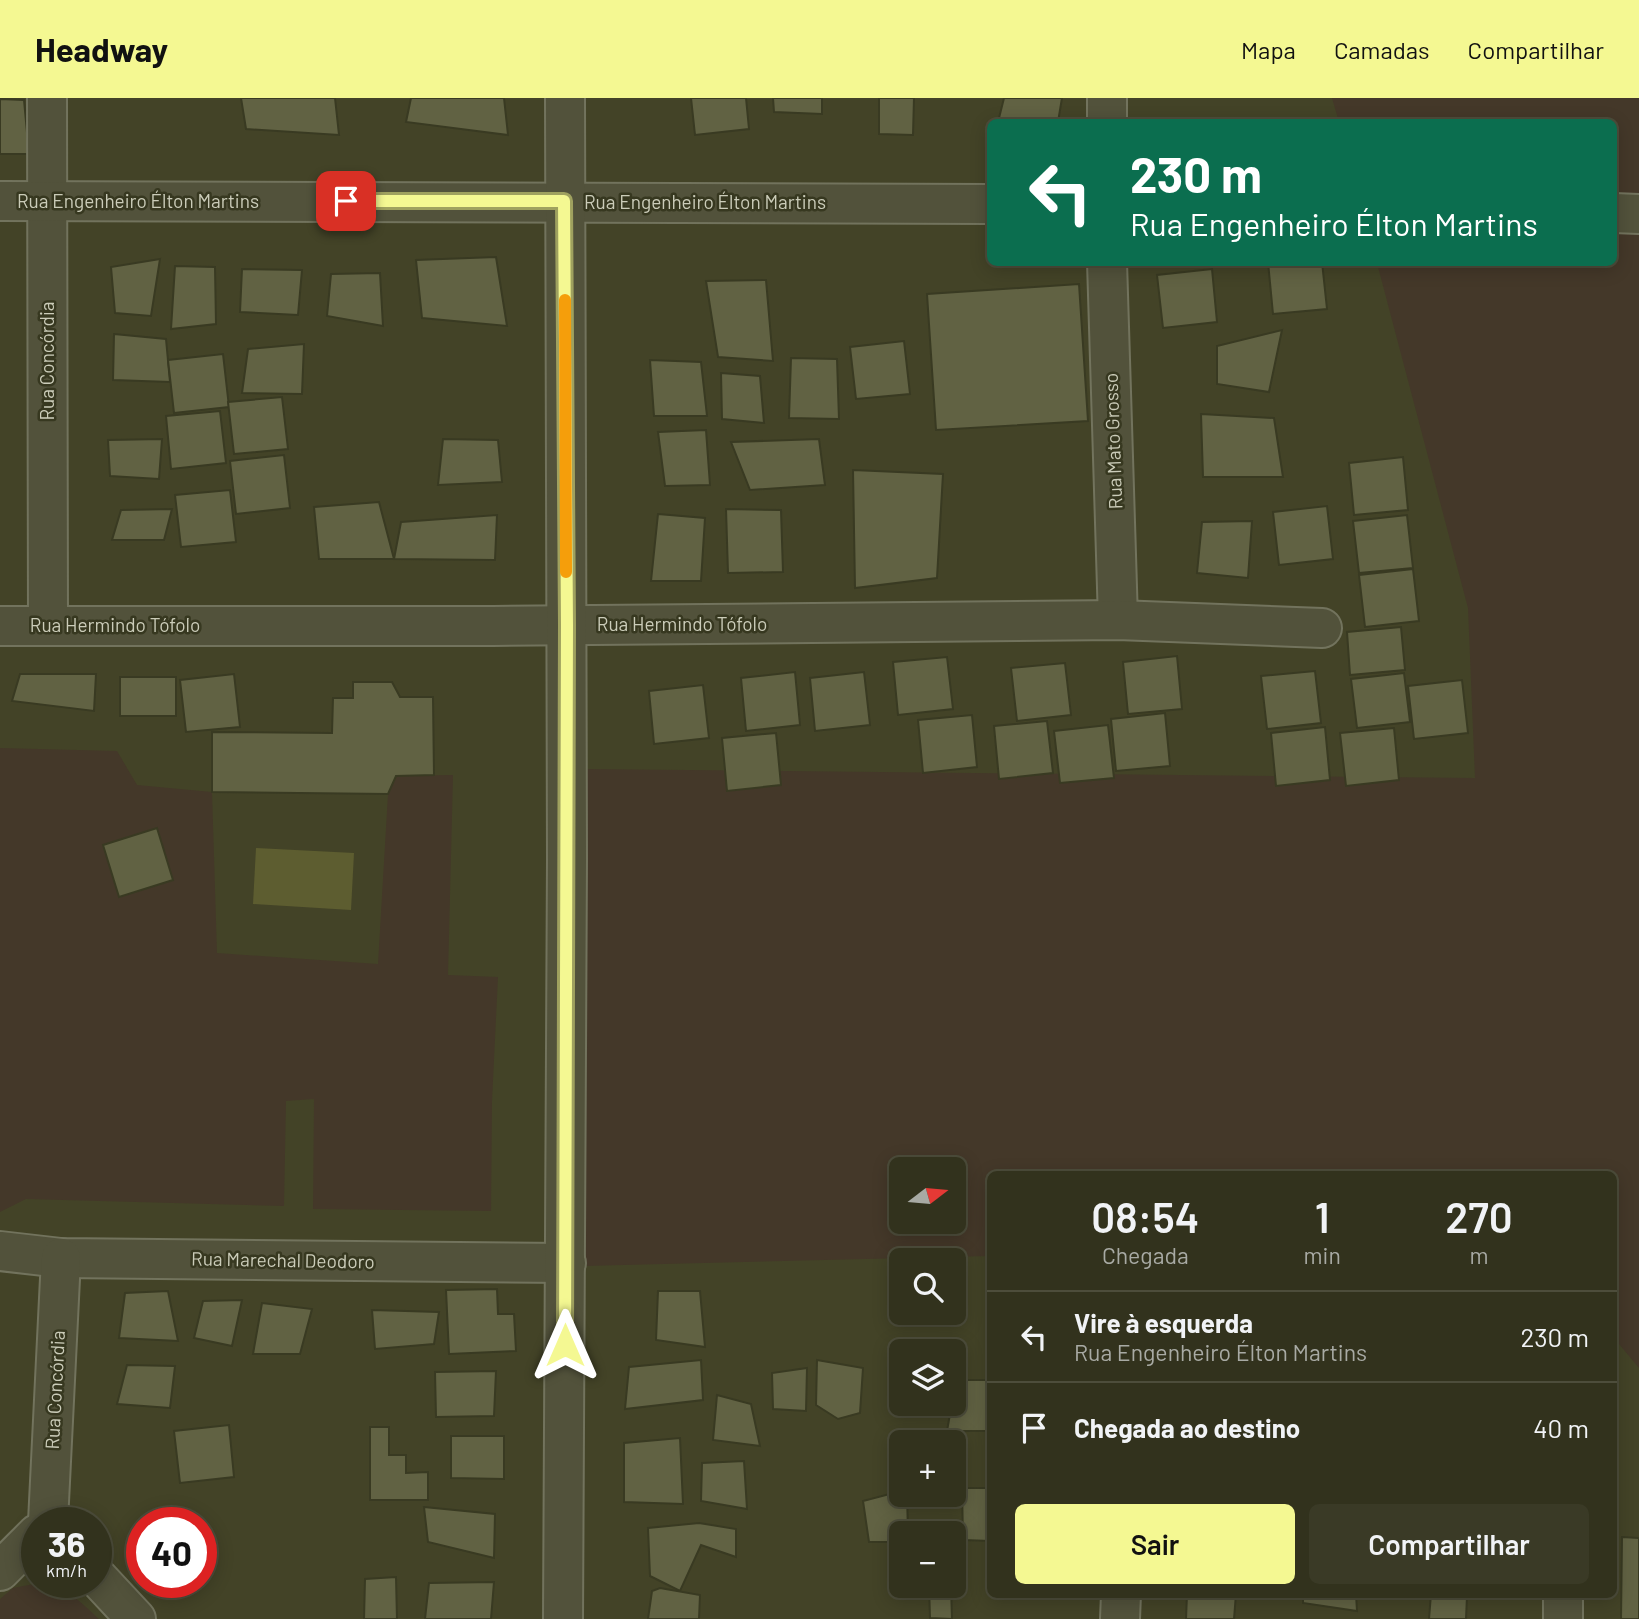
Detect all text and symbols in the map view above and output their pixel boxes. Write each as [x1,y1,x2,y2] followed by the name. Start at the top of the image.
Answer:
[35,29,168,69] text: Headway
[1241,35,1296,64] text: Mapa
[1334,35,1430,64] text: Camadas
[1468,35,1604,64] text: Compartilhar
[1130,144,1262,203] text: 230 m
[1015,147,1106,238] icon: left
[316,171,376,231] pin
[327,182,365,220] icon: arrive
[17,189,259,212] street label: Rua Engenheiro Élton Martins
[584,190,826,213] street label: Rua Engenheiro Élton Martins
[1130,204,1538,242] text: Rua Engenheiro Élton Martins
[35,301,58,421] street label: Rua Concórdia
[1099,372,1126,510] street label: Rua Mato Grosso
[597,612,767,635] street label: Rua Hermindo Tófolo
[30,613,200,636] street label: Rua Hermindo Tófolo
[889,1157,966,1234] north arrow
[889,1157,966,1598] map controls
[1091,1191,1199,1241] text: 08:54
[1315,1191,1330,1241] text: 1
[1445,1191,1513,1241] text: 270
[1102,1241,1189,1269] text: Chegada
[1304,1241,1341,1269] text: min
[1469,1241,1488,1269] text: m
[191,1246,375,1273] street label: Rua Marechal Deodoro
[889,1248,966,1325] button: search
[1074,1307,1253,1338] text: Vire à esquerda
[528,1308,602,1382] position arrow
[1015,1318,1053,1356] icon: left
[1520,1321,1589,1352] text: 230 m
[40,1330,69,1450] street label: Rua Concórdia
[1074,1338,1367,1366] text: Rua Engenheiro Élton Martins
[889,1339,966,1416] button: layers
[1015,1409,1053,1447] icon: arrive
[1074,1412,1300,1443] text: Chegada ao destino
[1533,1412,1589,1443] text: 40 m
[889,1430,966,1507] button: +
[1015,1504,1295,1584] button: Sair
[1309,1504,1589,1584] button: Compartilhar
[126,1507,217,1598] speed limit sign: 40
[889,1521,966,1598] button: −
[48,1522,85,1564] text: 36
[46,1559,87,1581] text: km/h

